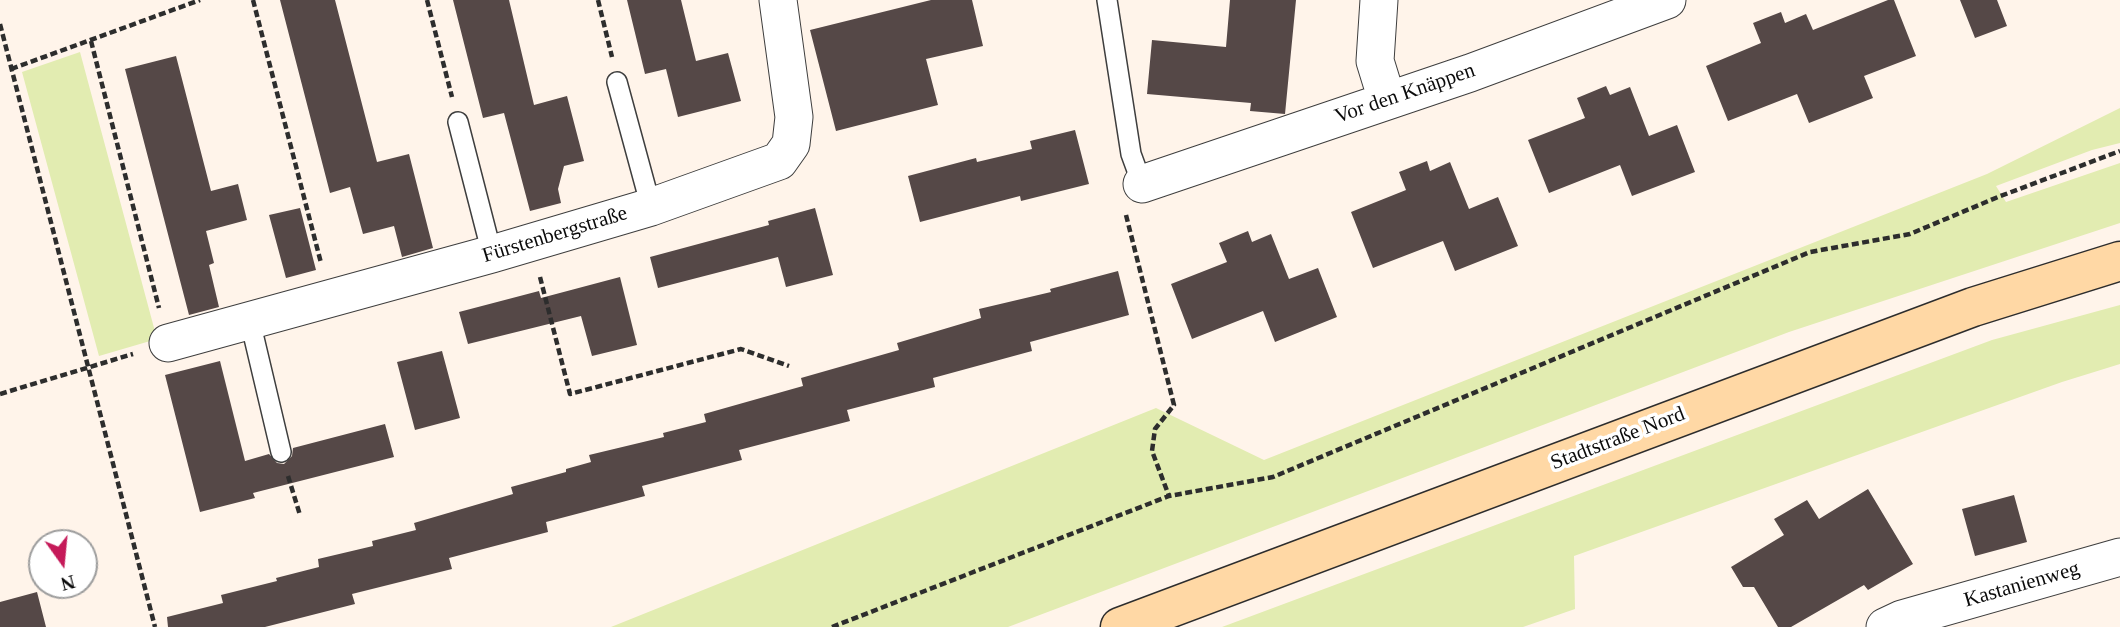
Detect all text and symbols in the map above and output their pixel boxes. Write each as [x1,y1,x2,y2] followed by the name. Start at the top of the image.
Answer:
[1332,58,1478,130] street label: Vor den Knäppen
[480,201,630,269] street label: Fürstenbergstraße
[1547,402,1689,476] street label: Stadtstraße Nord
[28,529,98,599] north arrow
[1961,556,2083,614] street label: Kastanienweg
[59,571,77,595] text: N

